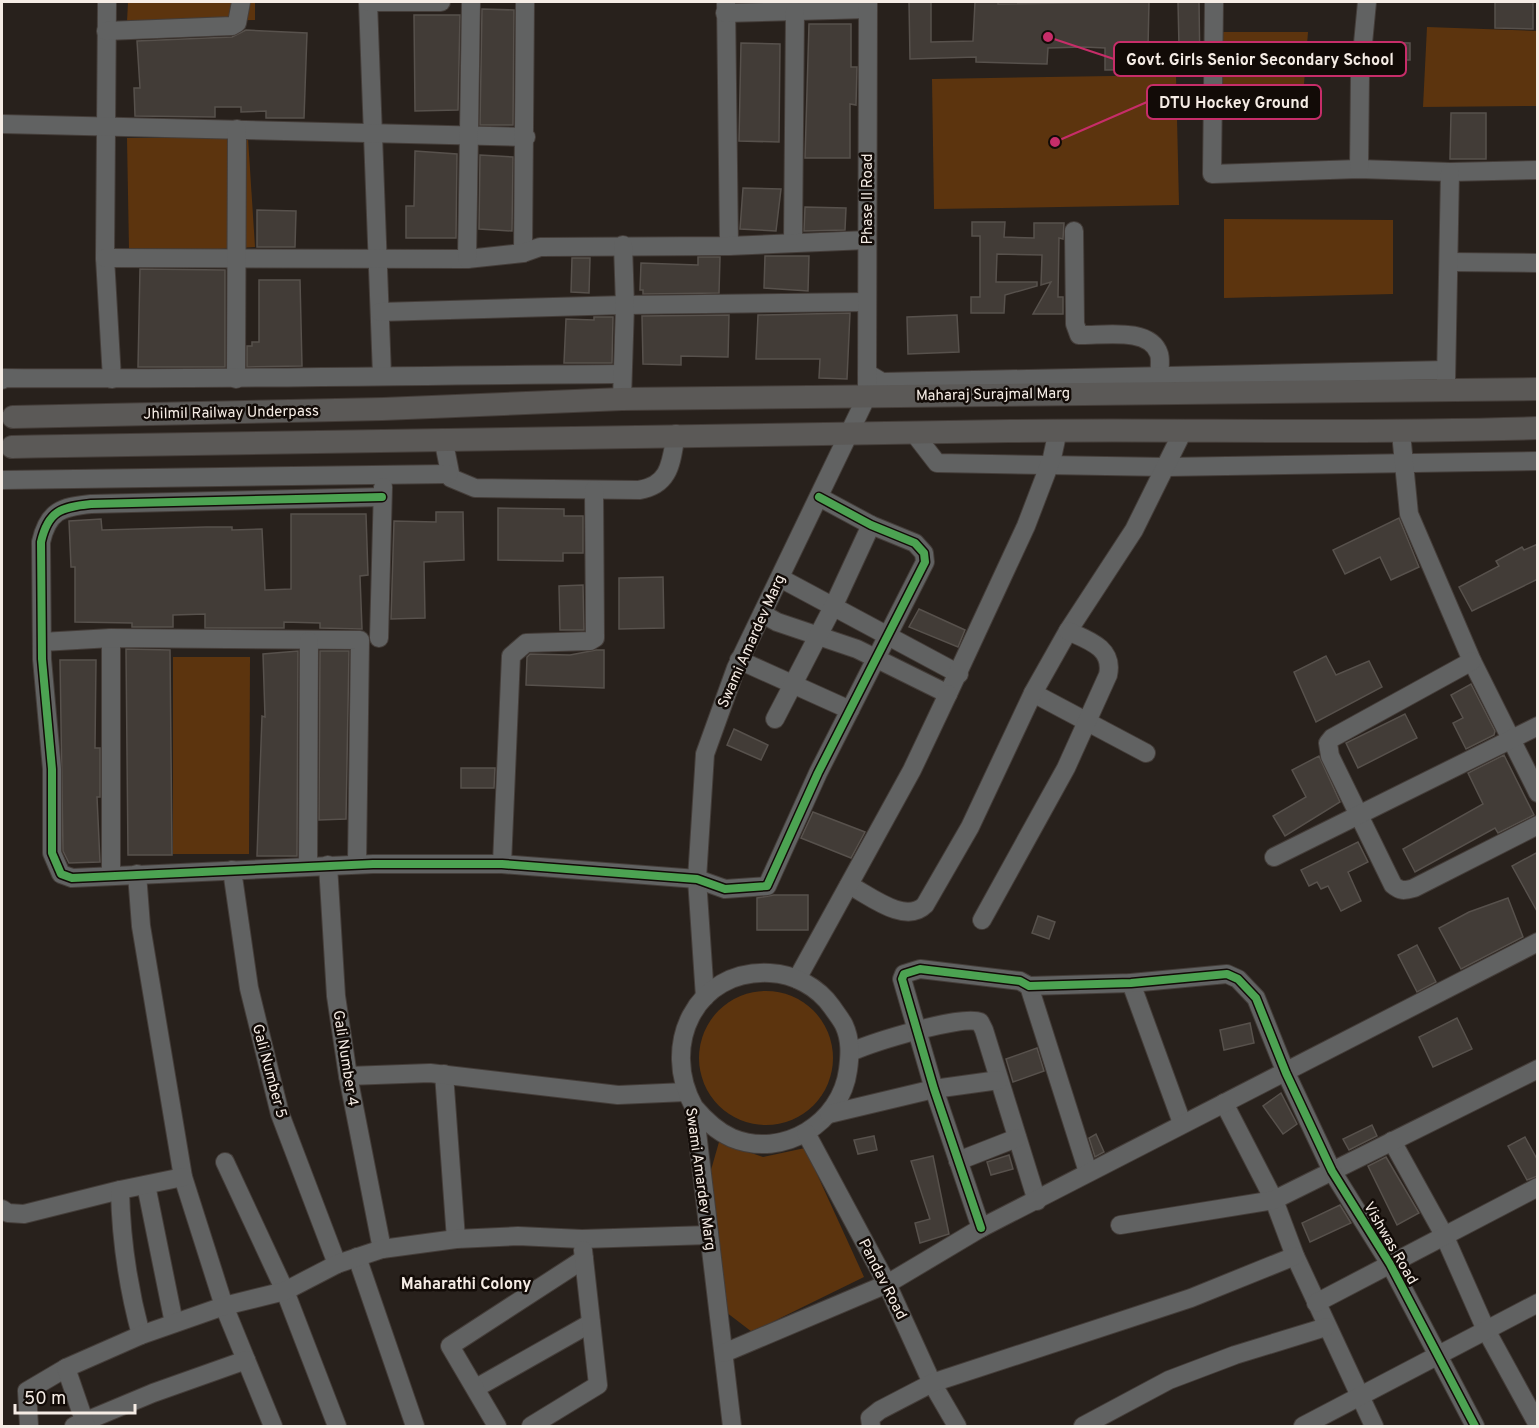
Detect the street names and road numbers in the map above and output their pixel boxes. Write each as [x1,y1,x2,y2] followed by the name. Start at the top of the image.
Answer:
[859,153,878,245] street label: Phase II Road
[916,385,1070,406] street label: Maharaj Surajmal Marg
[143,402,319,425] street label: Jhilmil Railway Underpass
[714,572,790,711] street label: Swami Amardev Marg
[328,1009,361,1108] street label: Gali Number 4
[247,1022,290,1121] street label: Gali Number 5
[680,1107,719,1252] street label: Swami Amardev Marg
[1358,1199,1421,1289] street label: Vishwas Road
[853,1236,910,1323] street label: Pandav Road

